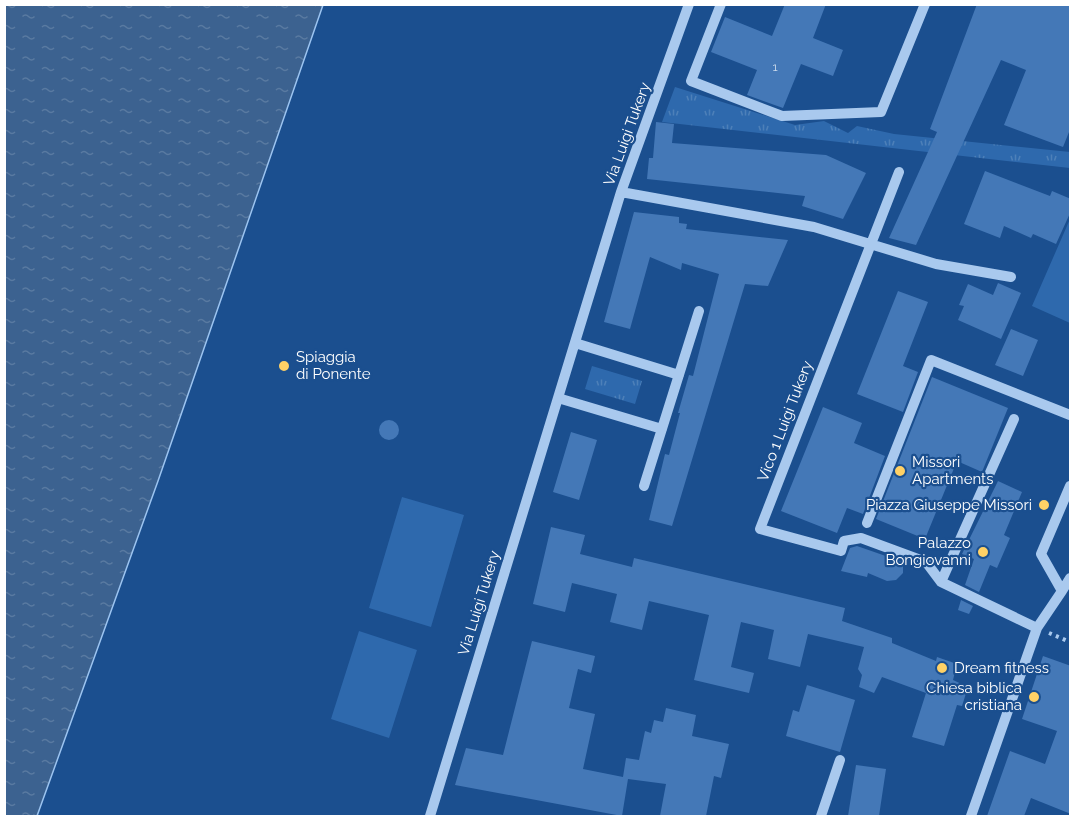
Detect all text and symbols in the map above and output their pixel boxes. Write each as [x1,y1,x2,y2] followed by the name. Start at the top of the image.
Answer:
[772,60,778,74] house number: 1
[600,80,654,188] street label: Via Luigi Tukery
[296,348,371,383] place label: Spiaggia di Ponente
[754,358,816,484] street label: Vico 1 Luigi Tukery
[277,359,291,373] marker: Spiaggia di Ponente
[912,453,993,488] place label: Missori Apartments
[893,464,907,478] marker: Missori Apartments
[866,496,1032,514] place label: Piazza Giuseppe Missori
[1037,498,1051,512] marker: Piazza Giuseppe Missori
[885,534,971,569] place label: Palazzo Bongiovanni
[976,545,990,559] marker: Palazzo Bongiovanni
[454,548,504,658] street label: Via Luigi Tukery
[954,659,1049,677] place label: Dream fitness
[935,661,949,675] marker: Dream fitness
[926,679,1022,714] place label: Chiesa biblica cristiana
[1027,690,1041,704] marker: Chiesa biblica cristiana

